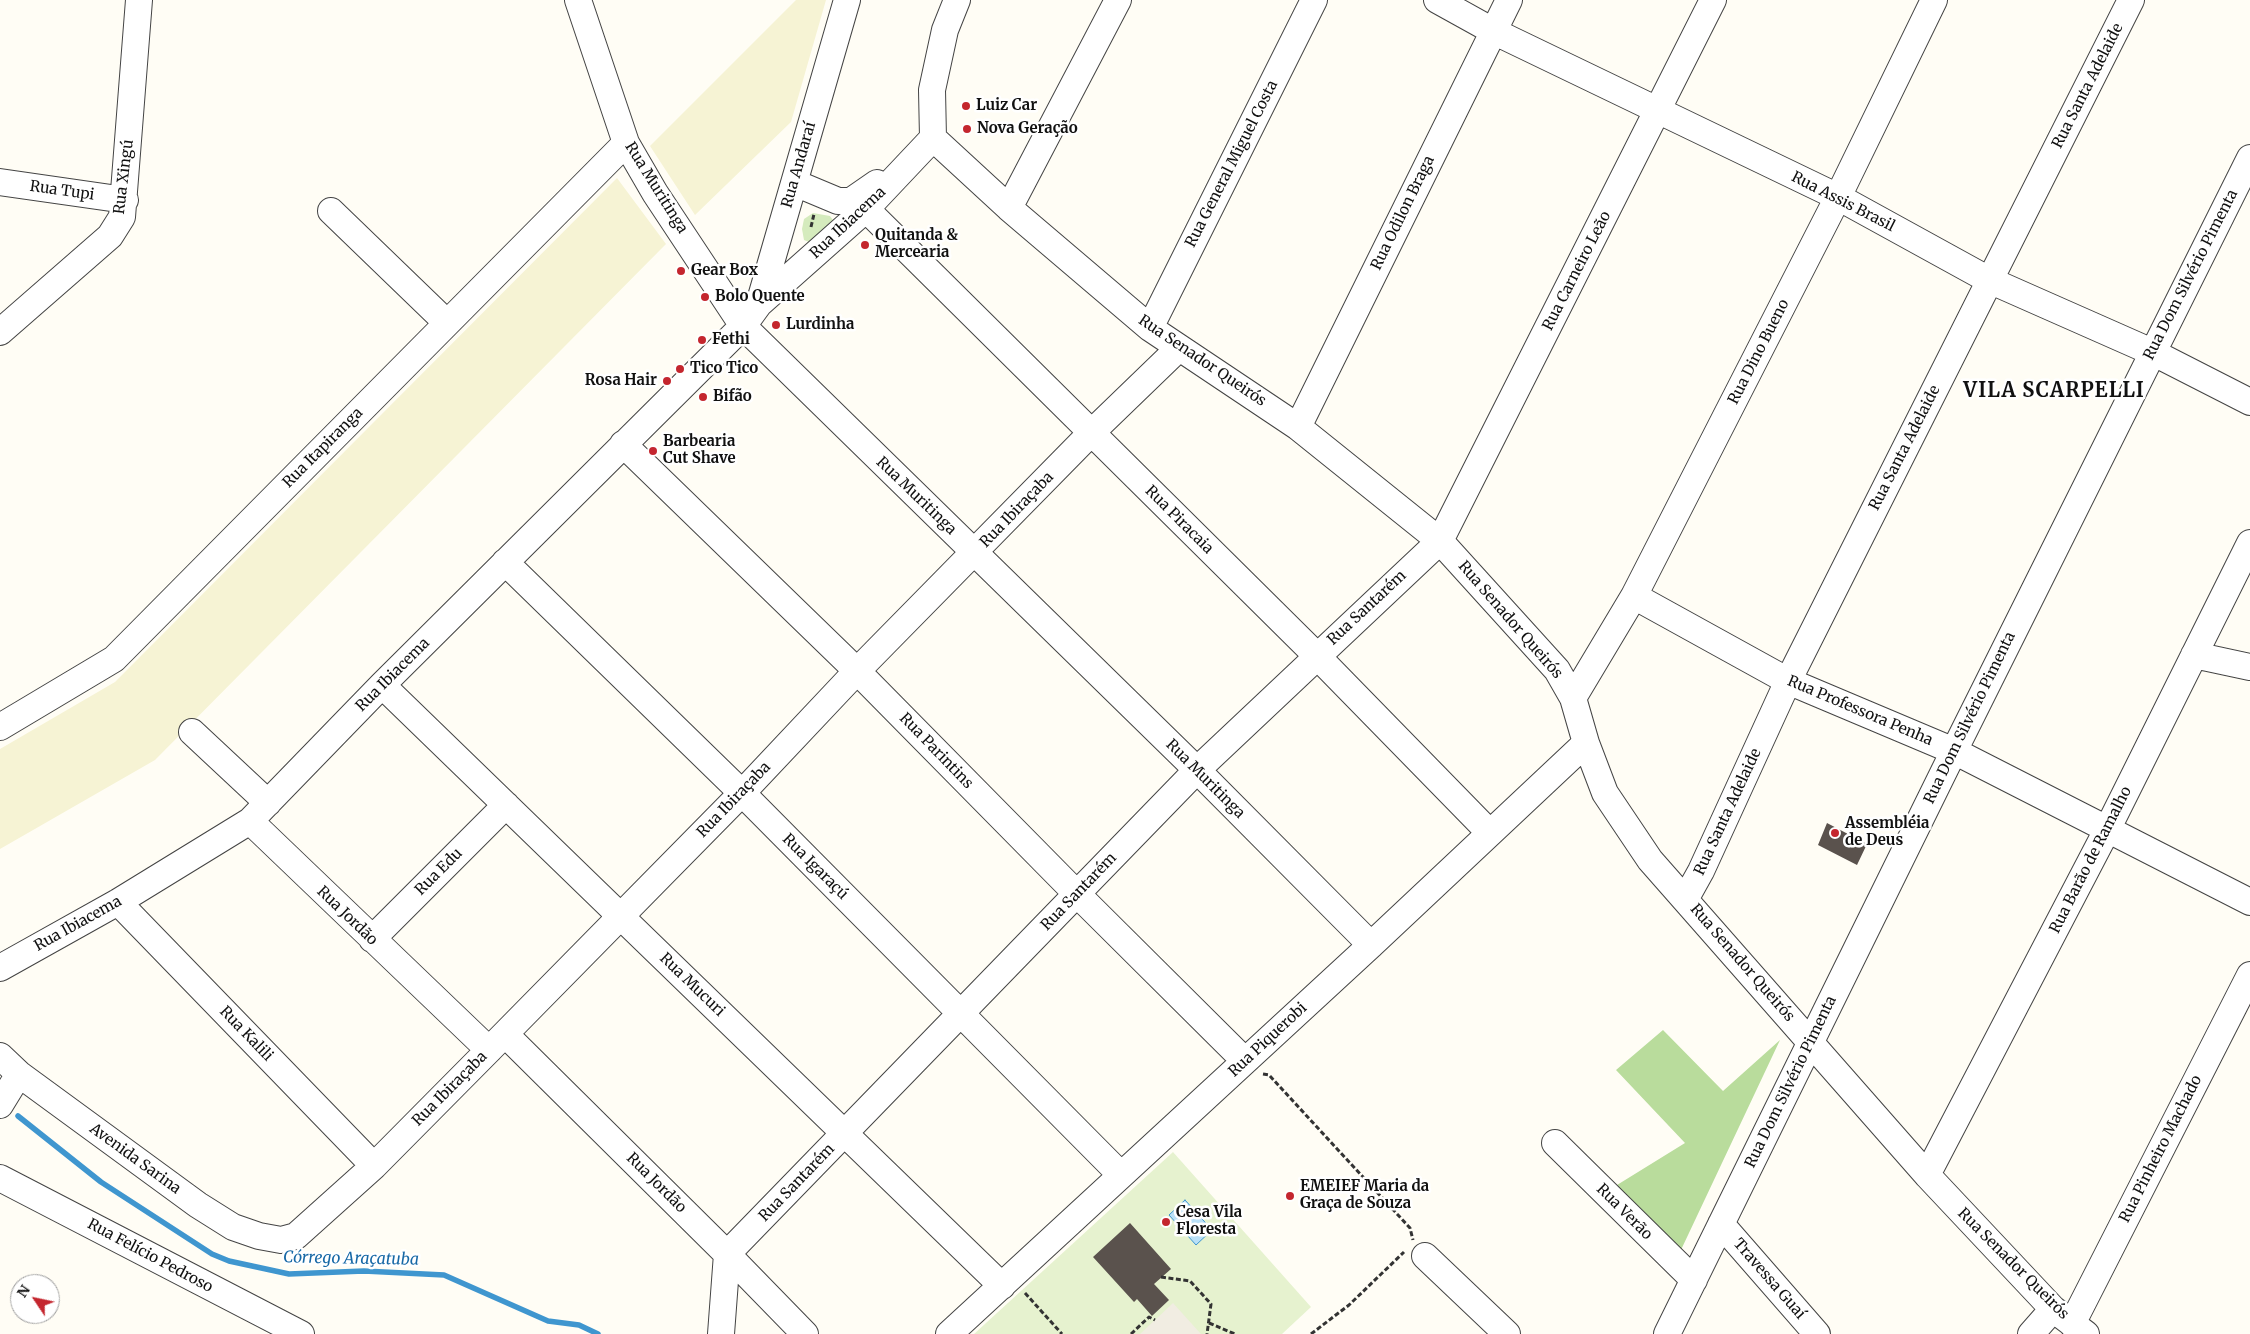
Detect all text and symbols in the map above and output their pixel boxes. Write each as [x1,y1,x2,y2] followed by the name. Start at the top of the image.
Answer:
[2049,21,2127,151] street label: Rua Santa Adelaide
[1182,78,1282,250] street label: Rua General Miguel Costa
[976,97,1037,115] place label: Luiz Car
[960,100,972,112] marker: Luiz Car
[778,120,820,210] street label: Rua Andaraí
[977,120,1078,138] place label: Nova Geração
[961,123,973,135] marker: Nova Geração
[110,139,138,215] street label: Rua Xingú
[621,139,691,237] street label: Rua Muritinga
[1368,153,1438,273] street label: Rua Odilon Braga
[1788,168,1898,236] street label: Rua Assis Brasil
[29,178,95,204] street label: Rua Tupi
[806,183,890,263] street label: Rua Ibiacema
[2140,187,2242,363] street label: Rua Dom Silvério Pimenta
[1539,208,1615,334] street label: Rua Carneiro Leão
[875,227,958,262] place label: Quitanda & Mercearia
[859,239,871,251] marker: Quitanda & Mercearia
[691,262,758,280] place label: Gear Box
[675,265,687,277] marker: Gear Box
[715,288,805,306] place label: Bolo Quente
[699,291,711,303] marker: Bolo Quente
[1725,296,1793,408] street label: Rua Dino Bueno
[1135,312,1269,410] street label: Rua Senador Queirós
[786,316,854,334] place label: Lurdinha
[770,319,782,331] marker: Lurdinha
[712,331,750,349] place label: Fethi
[696,334,708,346] marker: Fethi
[690,360,758,378] place label: Tico Tico
[674,363,686,375] marker: Tico Tico
[585,372,657,390] place label: Rosa Hair
[661,375,673,387] marker: Rosa Hair
[1961,379,2147,403] district label: VILA SCARPELLI
[1866,383,1944,513] street label: Rua Santa Adelaide
[713,388,752,406] place label: Bifão
[697,391,709,403] marker: Bifão
[279,404,367,492] street label: Rua Itapiranga
[663,433,736,468] place label: Barbearia Cut Shave
[647,445,659,457] marker: Barbearia Cut Shave
[872,453,960,539] street label: Rua Muritinga
[976,469,1058,551] street label: Rua Ibiraçaba
[1141,482,1217,558] street label: Rua Piracaia
[1454,558,1566,682] street label: Rua Senador Queirós
[1324,567,1410,649] street label: Rua Santarém
[1921,629,2019,807] street label: Rua Dom Silvério Pimenta
[352,634,434,716] street label: Rua Ibiacema
[1785,672,1935,750] street label: Rua Professora Penha
[895,709,977,793] street label: Rua Parintins
[1162,736,1248,822] street label: Rua Muritinga
[1691,746,1765,878] street label: Rua Santa Adelaide
[693,759,775,841] street label: Rua Ibiraçaba
[2046,784,2136,936] street label: Rua Barão de Ramalho
[1845,815,1929,850] place label: Assembléia de Deus
[1829,827,1841,839] marker: Assembléia de Deus
[778,830,852,904] street label: Rua Igaraçú
[412,845,466,899] street label: Rua Edu
[1037,849,1121,935] street label: Rua Santarém
[313,883,381,949] street label: Rua Jordão
[31,893,125,955] street label: Rua Ibiacema
[1686,901,1798,1025] street label: Rua Senador Queirós
[656,950,728,1020] street label: Rua Mucuri
[1742,993,1840,1171] street label: Rua Dom Silvério Pimenta
[1225,999,1311,1081] street label: Rua Piquerobi
[216,1003,276,1065] street label: Rua Kalili
[409,1048,491,1130] street label: Rua Ibiraçaba
[2116,1072,2206,1226] street label: Rua Pinheiro Machado
[86,1120,184,1198] street label: Avenida Sarina
[755,1140,839,1226] street label: Rua Santarém
[622,1149,690,1217] street label: Rua Jordão
[1300,1178,1429,1213] place label: EMEIEF Maria da Graça de Souza
[1592,1180,1656,1244] street label: Rua Verão
[1284,1190,1296,1202] marker: EMEIEF Maria da Graça de Souza
[1176,1204,1242,1239] place label: Cesa Vila Floresta
[1954,1205,2072,1323] street label: Rua Senador Queirós
[84,1215,216,1297] street label: Rua Felício Pedroso
[1160,1216,1172,1228] marker: Cesa Vila Floresta
[1729,1235,1809,1323] street label: Travessa Guaí
[283,1248,419,1270] water label: Córrego Araçatuba
[10,1274,60,1324] north arrow
[13,1282,34,1301] text: N

